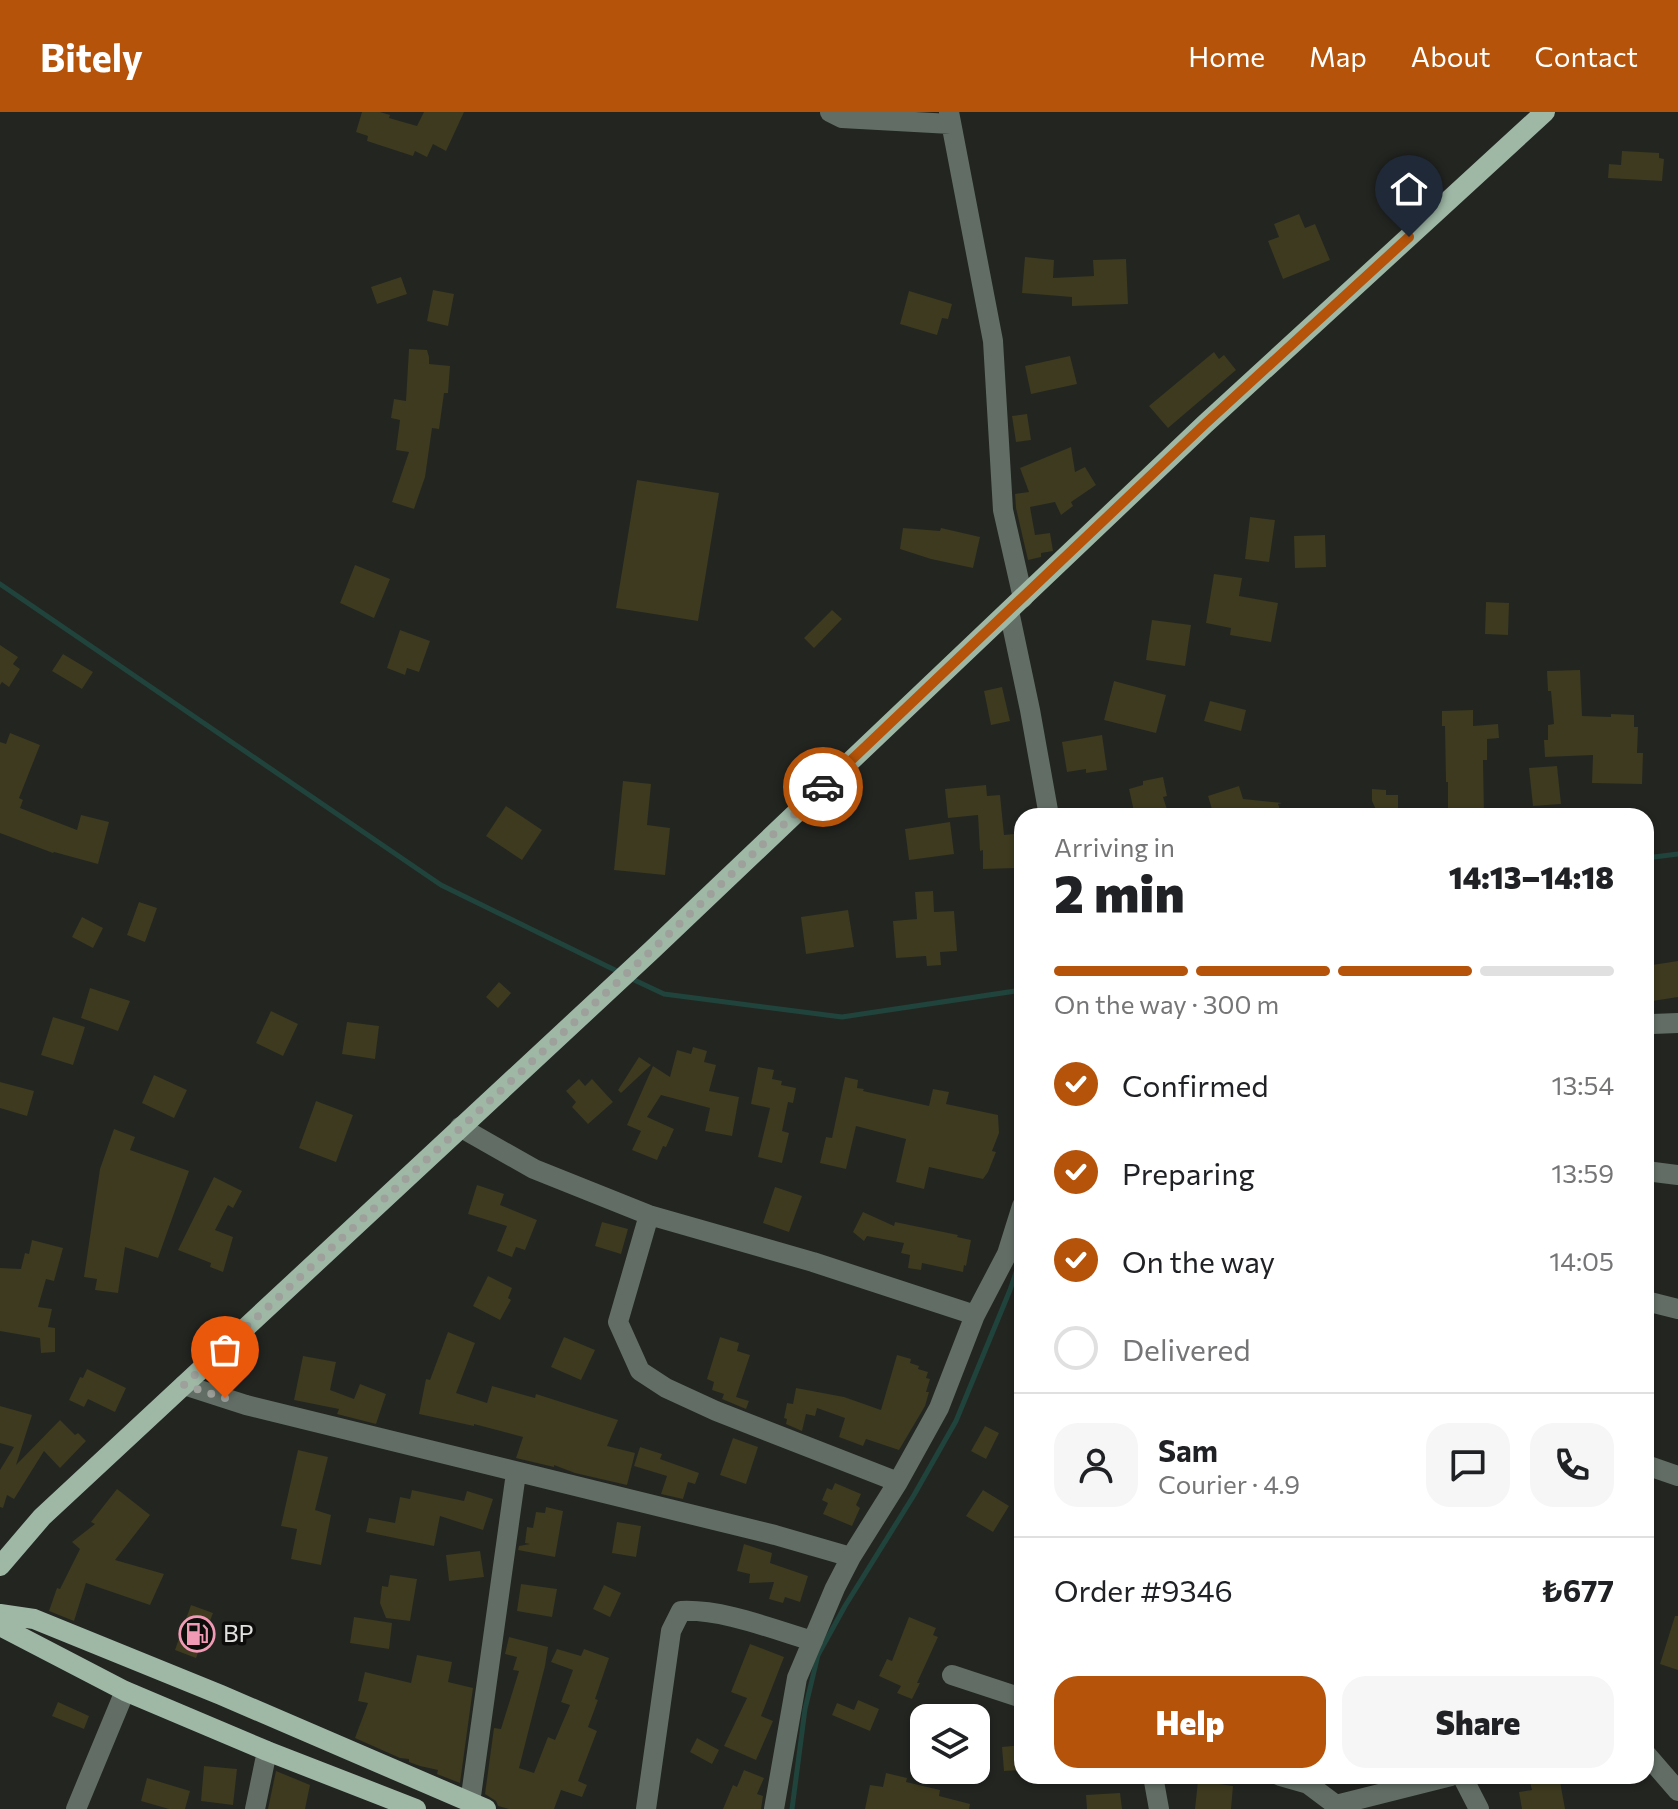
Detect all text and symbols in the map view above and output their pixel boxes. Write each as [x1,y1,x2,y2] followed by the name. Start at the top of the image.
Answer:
[40,33,143,80] text: Bitely
[1188,39,1265,73] text: Home
[1309,39,1367,73] text: Map
[1411,39,1491,73] text: About
[1535,39,1638,73] text: Contact
[1375,155,1443,237] pin
[1387,167,1431,211] icon: home
[783,747,863,827] courier
[801,765,845,809] icon: car
[1054,831,1175,862] text: Arriving in
[1449,858,1614,895] text: 14:13–14:18
[1054,860,1185,924] text: 2 min
[1054,988,1279,1019] text: On the way · 300 m
[1054,1062,1098,1106] icon: check
[1122,1066,1269,1103] text: Confirmed
[1551,1069,1614,1100] text: 13:54
[1054,1150,1098,1194] icon: check
[1122,1154,1255,1191] text: Preparing
[1551,1157,1614,1188] text: 13:59
[1054,1238,1098,1282] icon: check
[1122,1242,1275,1279] text: On the way
[1549,1245,1614,1276] text: 14:05
[191,1316,259,1398] pin
[203,1328,247,1372] icon: bag
[1122,1330,1251,1367] text: Delivered
[1054,1423,1138,1507] button: person
[1426,1423,1510,1507] button: chat
[1530,1423,1614,1507] button: phone
[1158,1431,1218,1468] text: Sam
[1158,1468,1300,1499] text: Courier · 4.9
[1054,1571,1233,1608] text: Order #9346
[1541,1571,1614,1608] text: ₺677
[178,1615,216,1653] fuel station icon: BP
[223,1618,254,1647] place label: BP
[1054,1676,1326,1768] button: Help
[1342,1676,1614,1768] button: Share
[910,1704,990,1784] map controls
[910,1704,990,1784] button: layers

